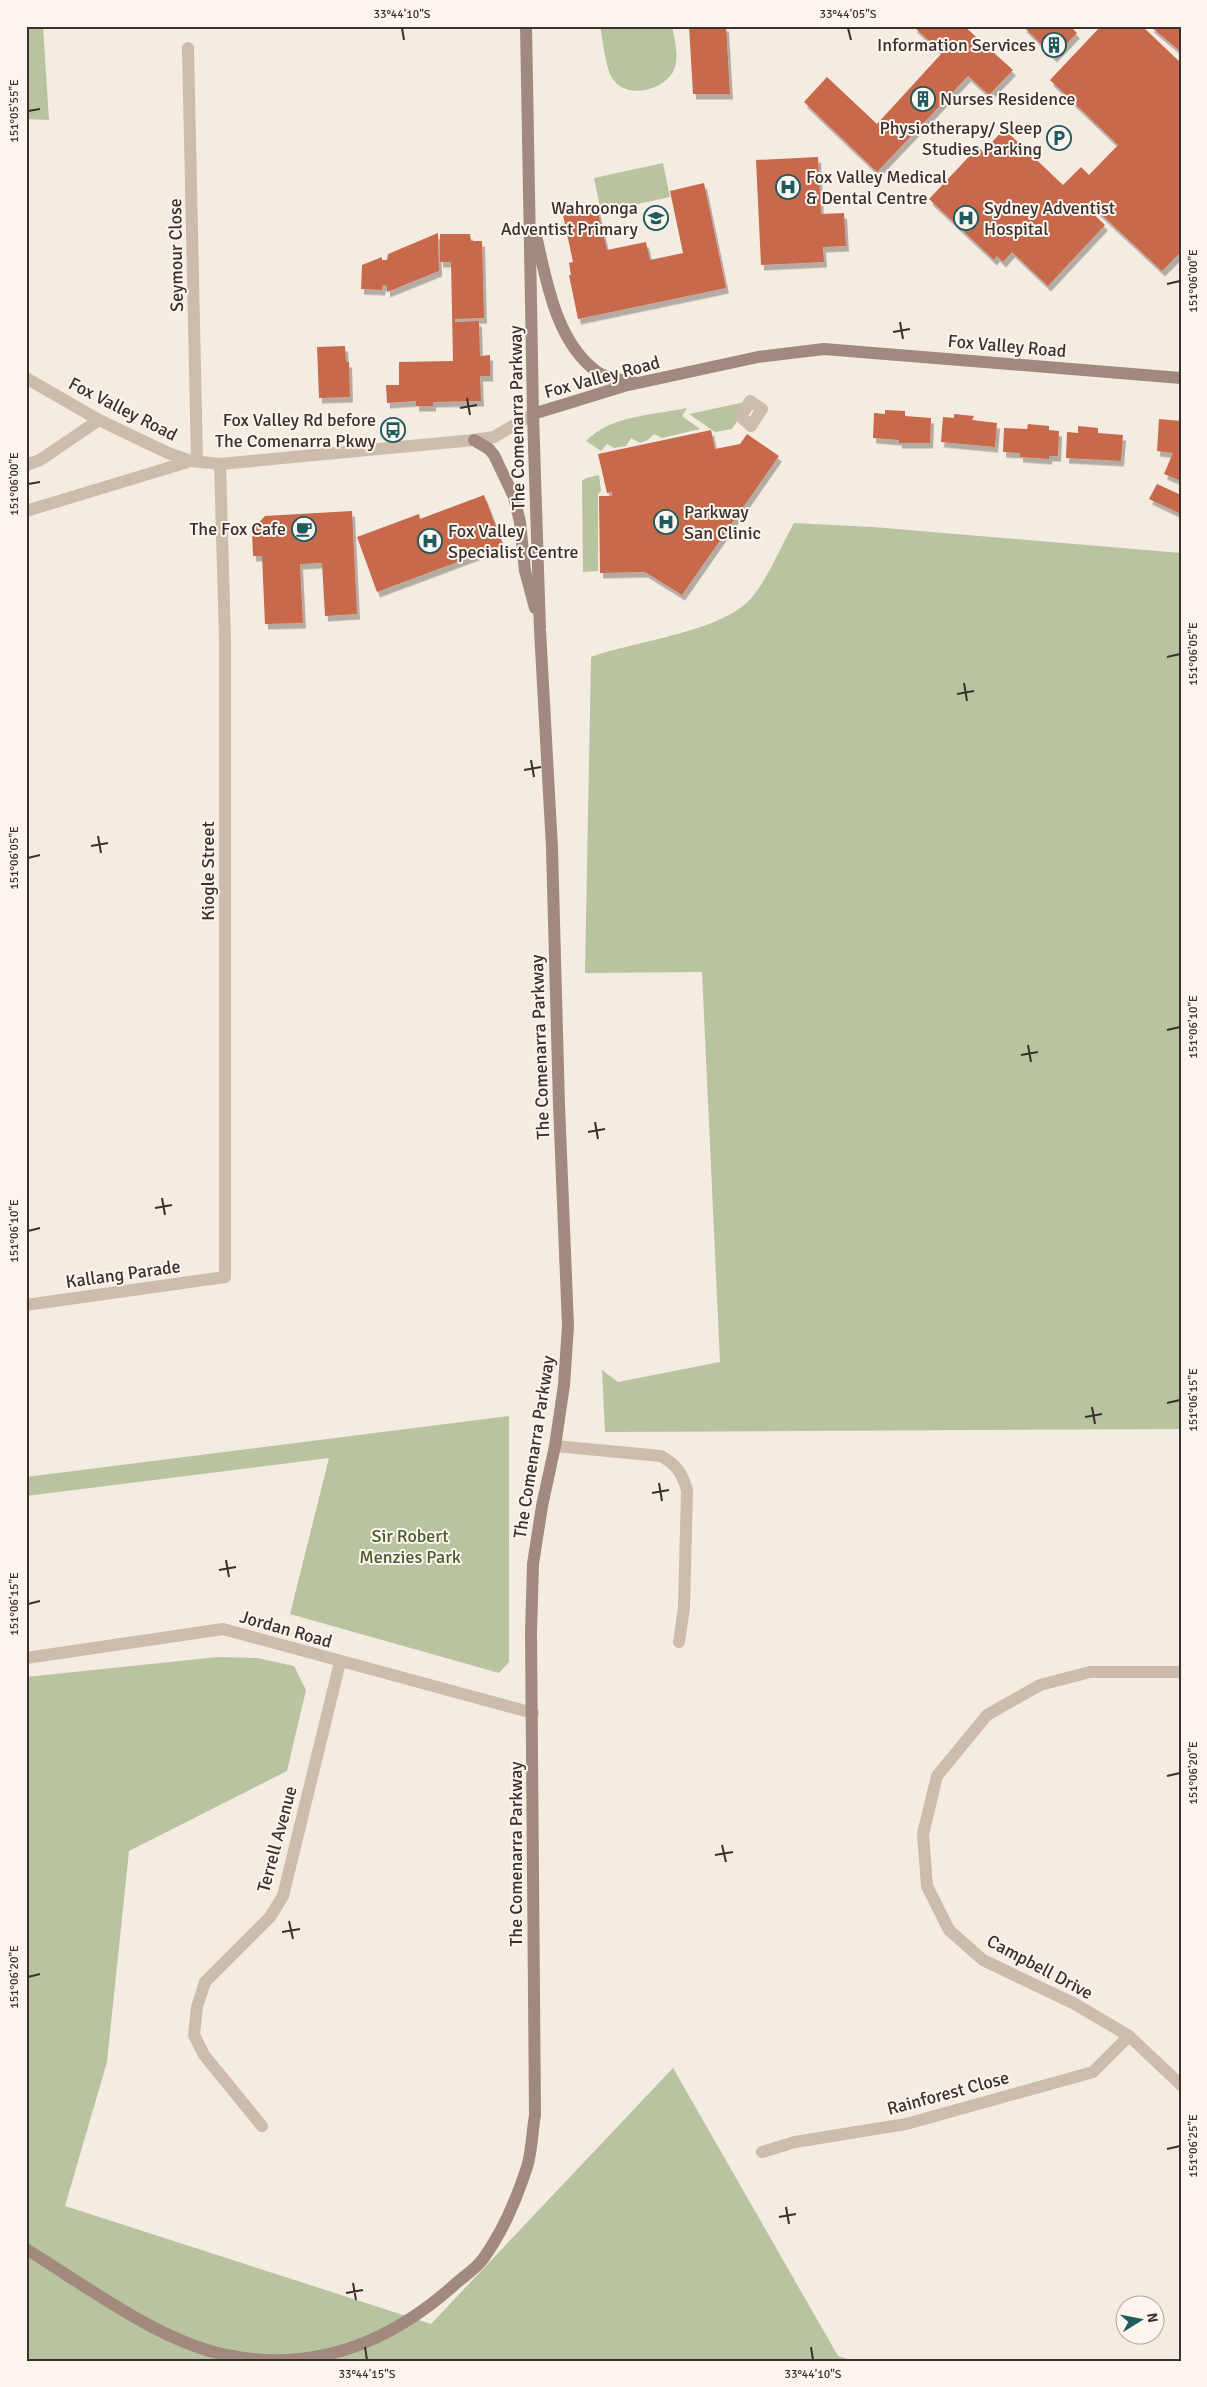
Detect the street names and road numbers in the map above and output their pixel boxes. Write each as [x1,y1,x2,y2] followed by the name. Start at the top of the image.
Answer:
[164,198,188,312] street label: Seymour Close
[504,325,530,511] street label: The Comenarra Parkway
[947,330,1067,362] street label: Fox Valley Road
[542,351,662,403] street label: Fox Valley Road
[65,372,181,446] street label: Fox Valley Road
[197,821,219,921] street label: Kiogle Street
[526,954,554,1140] street label: The Comenarra Parkway
[64,1255,182,1293] street label: Kallang Parade
[509,1353,559,1540] street label: The Comenarra Parkway
[237,1605,335,1653] street label: Jordan Road
[505,1761,527,1946] street label: The Comenarra Parkway
[252,1784,302,1894] street label: Terrell Avenue
[983,1930,1097,2004] street label: Campbell Drive
[885,2066,1011,2120] street label: Rainforest Close

